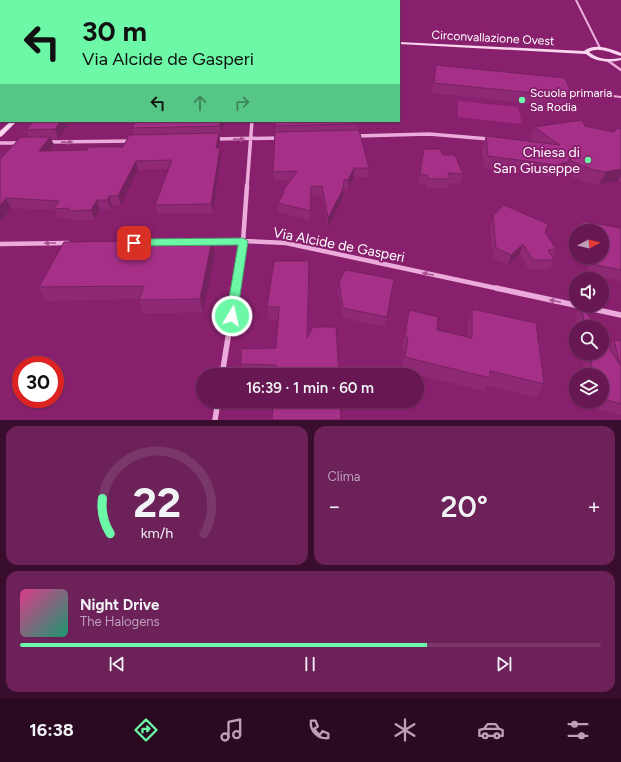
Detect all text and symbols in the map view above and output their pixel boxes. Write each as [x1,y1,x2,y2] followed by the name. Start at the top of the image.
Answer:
[82,14,147,48] text: 30 m
[16,16,68,68] icon: left
[431,28,555,48] street label: Circonvallazione Ovest
[82,48,254,70] text: Via Alcide de Gasperi
[530,86,612,114] place label: Scuola primaria Sa Rodia
[147,92,169,114] icon: left
[189,92,211,114] icon: ahead
[231,92,253,114] icon: right
[517,95,527,105] marker: Scuola primaria Sa Rodia
[233,136,246,142] one-way arrow
[61,139,74,145] one-way arrow
[493,144,580,177] place label: Chiesa di San Giuseppe
[583,155,593,165] marker: Chiesa di San Giuseppe
[272,224,406,266] street label: Via Alcide de Gasperi
[569,224,609,264] north arrow
[569,224,609,408] map controls
[117,226,151,260] pin
[123,232,145,254] icon: arrive
[43,240,56,246] one-way arrow
[422,271,434,277] one-way arrow
[569,272,609,312] button: sound
[211,295,253,337] position arrow
[549,298,562,304] one-way arrow
[569,320,609,360] button: search
[12,356,64,408] speed limit sign: 30
[569,368,609,408] button: layers
[246,379,374,397] text: 16:39 · 1 min · 60 m
[328,469,360,484] text: Clima
[133,476,181,526] text: 22
[440,488,488,525] text: 20°
[328,493,341,520] text: −
[587,493,601,520] text: +
[140,523,173,541] text: km/h
[80,596,159,614] text: Night Drive
[80,614,160,629] text: The Halogens
[106,653,128,675] icon: previous
[299,653,321,675] icon: pause
[493,653,515,675] icon: next
[132,716,160,744] icon: directions
[218,716,246,744] icon: music
[305,716,333,744] icon: phone
[391,716,419,744] icon: climate
[477,716,505,744] icon: car
[564,716,592,744] icon: filters
[29,719,74,741] text: 16:38

